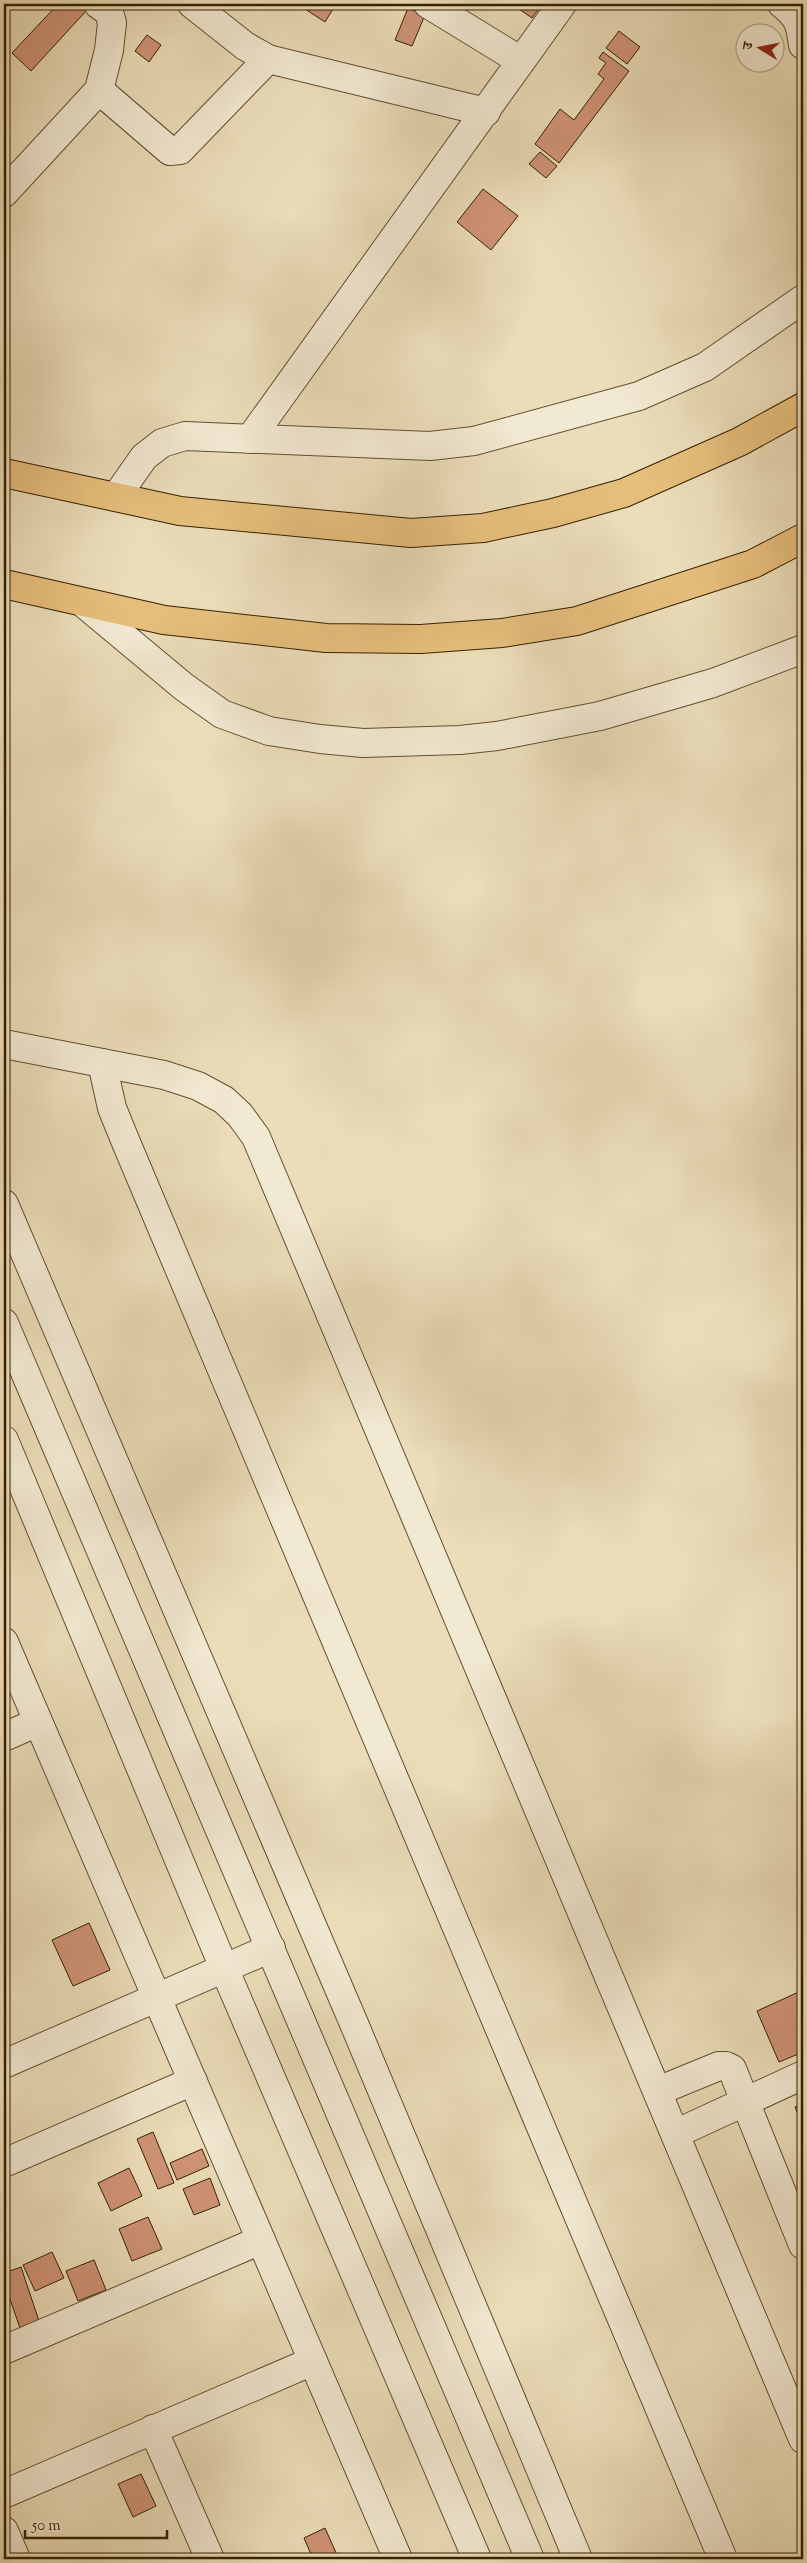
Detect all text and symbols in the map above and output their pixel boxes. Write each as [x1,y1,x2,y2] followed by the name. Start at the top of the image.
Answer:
[734,22,784,72] north arrow
[739,40,760,52] text: उ
[25,2508,168,2540] scale bar
[31,2516,61,2537] text: 50 m

